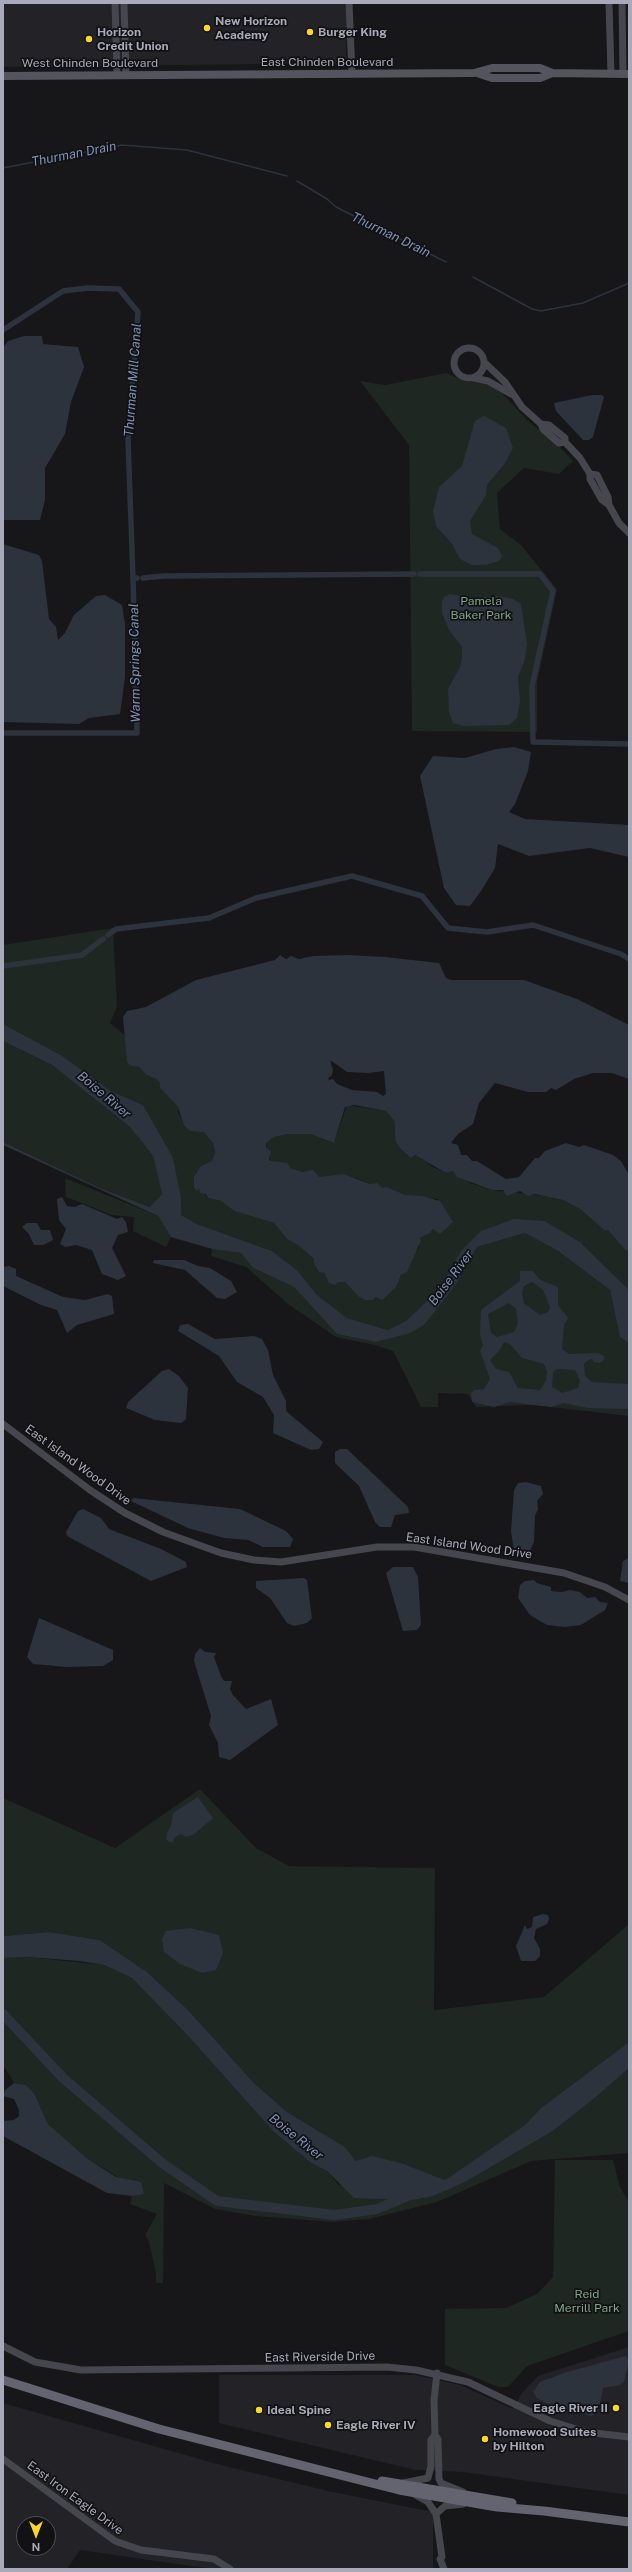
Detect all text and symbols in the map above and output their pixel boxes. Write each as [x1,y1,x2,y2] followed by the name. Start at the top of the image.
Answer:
[215,14,287,42] place label: New Horizon Academy
[202,23,212,33] marker: New Horizon Academy
[97,25,169,53] place label: Horizon Credit Union
[318,25,387,39] place label: Burger King
[305,27,315,37] marker: Burger King
[84,34,94,44] marker: Horizon Credit Union
[261,55,393,69] street label: East Chinden Boulevard
[22,56,158,70] street label: West Chinden Boulevard
[30,138,118,170] water label: Thurman Drain
[349,209,433,261] water label: Thurman Drain
[121,323,145,437] water label: Thurman Mill Canal
[450,594,512,622] park label: Pamela Baker Park
[126,603,144,723] water label: Warm Springs Canal
[74,1068,134,1122] water label: Boise River
[425,1247,477,1309] water label: Boise River
[22,1422,134,1508] street label: East Island Wood Drive
[405,1530,533,1562] street label: East Island Wood Drive
[266,2111,326,2163] water label: Boise River
[554,2287,620,2315] park label: Reid Merrill Park
[265,2349,375,2365] street label: East Riverside Drive
[533,2401,608,2415] place label: Eagle River II
[267,2403,331,2417] place label: Ideal Spine
[611,2403,621,2413] marker: Eagle River II
[254,2405,264,2415] marker: Ideal Spine
[336,2418,415,2432] place label: Eagle River IV
[323,2420,333,2430] marker: Eagle River IV
[493,2425,596,2453] place label: Homewood Suites by Hilton
[480,2434,490,2444] marker: Homewood Suites by Hilton
[24,2458,126,2538] street label: East Iron Eagle Drive
[16,2516,56,2556] north arrow
[32,2541,40,2553] text: N

